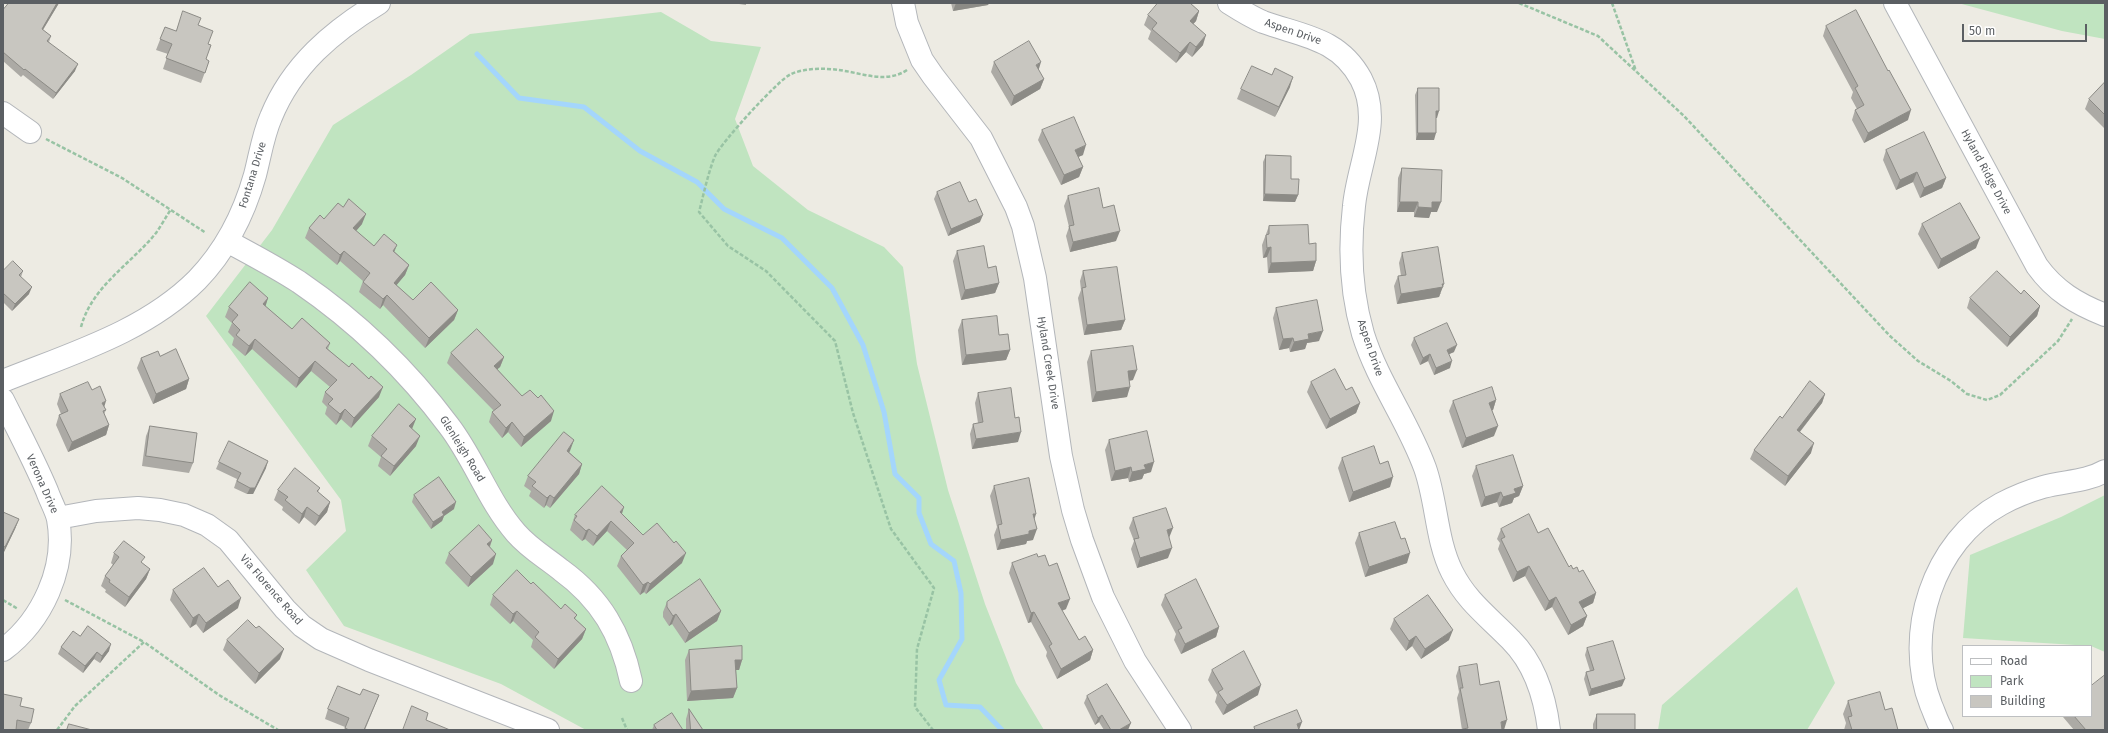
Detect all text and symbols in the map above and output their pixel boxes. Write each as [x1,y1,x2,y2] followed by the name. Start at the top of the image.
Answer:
[1263,16,1323,48] street label: Aspen Drive
[1964,16,2089,42] scale bar
[1969,24,1995,38] text: 50 m
[1958,127,2014,217] street label: Hyland Ridge Drive
[237,140,269,210] street label: Fontana Drive
[1034,315,1062,411] street label: Hyland Creek Drive
[1354,318,1386,378] street label: Aspen Drive
[436,414,488,484] street label: Glenleigh Road
[23,452,61,516] street label: Verona Drive
[237,552,305,628] street label: Via Florence Road
[1962,645,2092,717] legend
[2000,654,2028,668] text: Road
[2000,674,2024,688] text: Park
[2000,694,2045,708] text: Building

